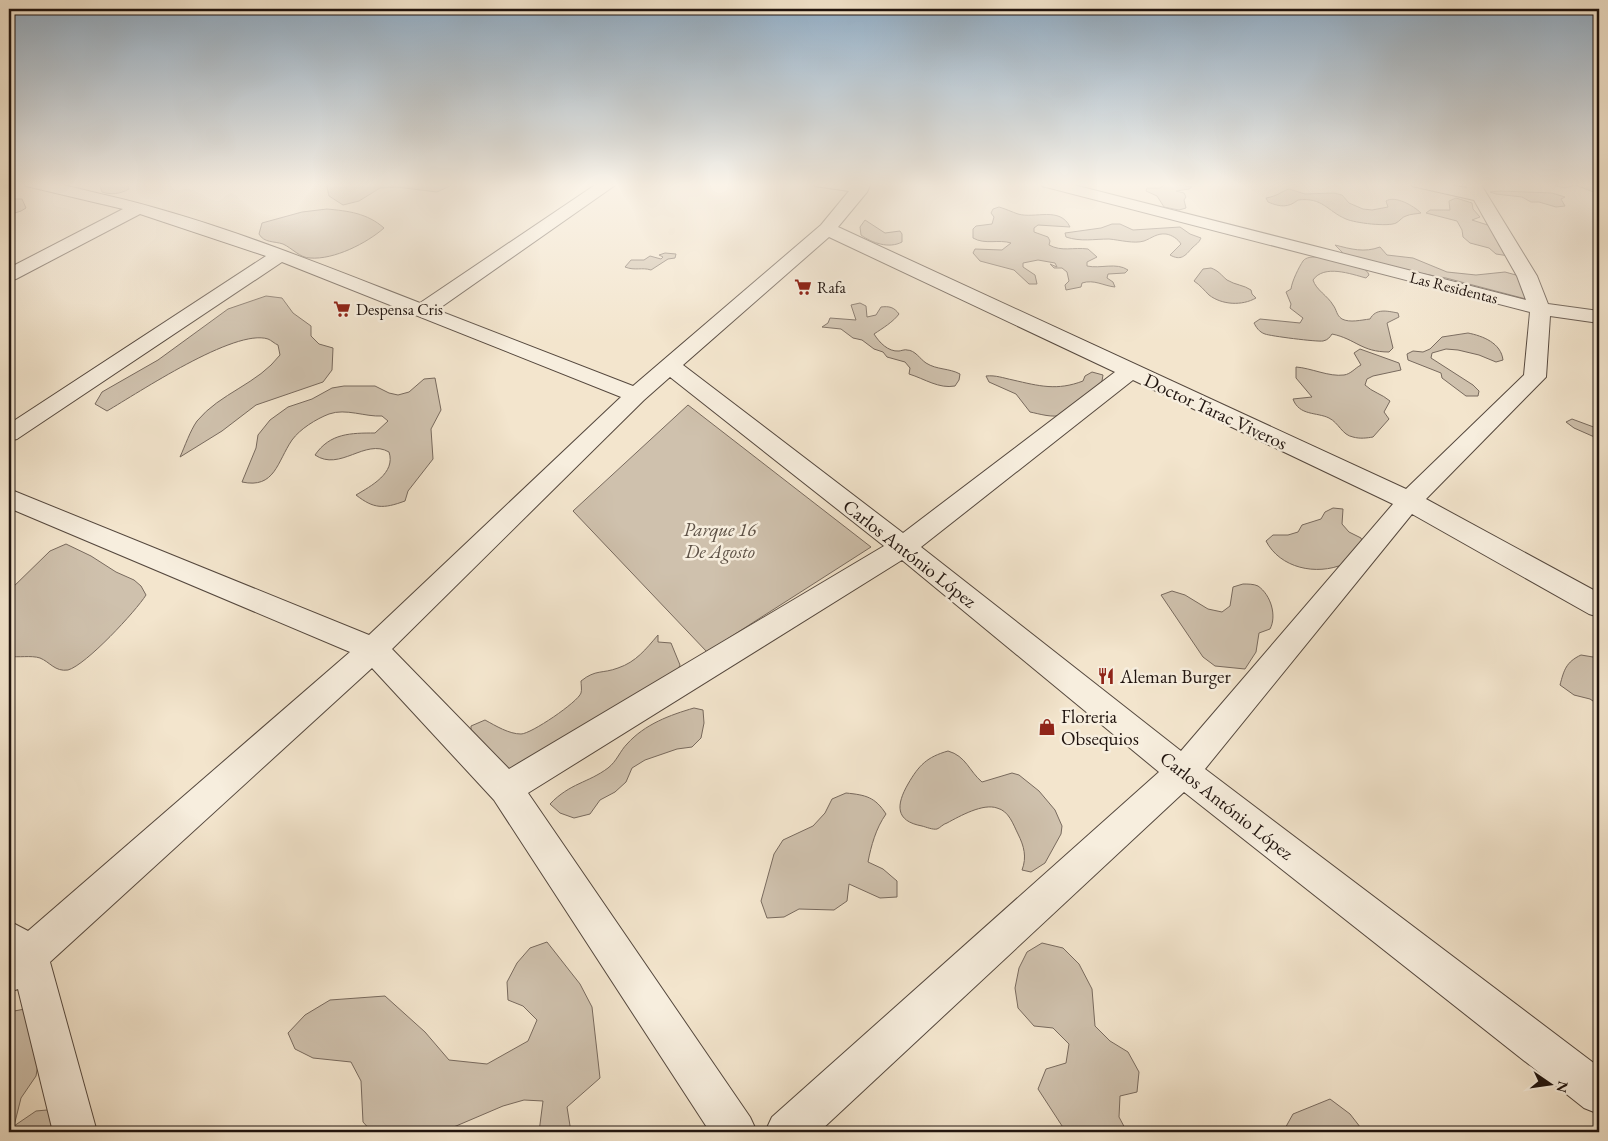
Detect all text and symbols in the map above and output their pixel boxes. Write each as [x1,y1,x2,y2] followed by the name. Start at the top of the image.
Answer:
[1408,266,1500,309] street label: Las Residentas
[793,277,813,297] supermarket icon: Rafa
[817,277,846,298] place label: Rafa
[332,299,352,319] supermarket icon: Despensa Cris
[356,299,443,320] place label: Despensa Cris
[1140,367,1291,456] street label: Doctor Tarac Viveros
[838,493,982,614] street label: Carlos António López
[684,517,758,564] park label: Parque 16 De Agosto
[1119,664,1232,689] place label: Aleman Burger
[1096,666,1116,686] restaurant icon: Aleman Burger
[1061,704,1139,751] place label: Floreria Obsequios
[1037,717,1057,737] shop icon: Floreria Obsequios
[1155,745,1299,866] street label: Carlos António López
[1526,1058,1576,1108] north arrow
[1552,1079,1573,1095] text: N

